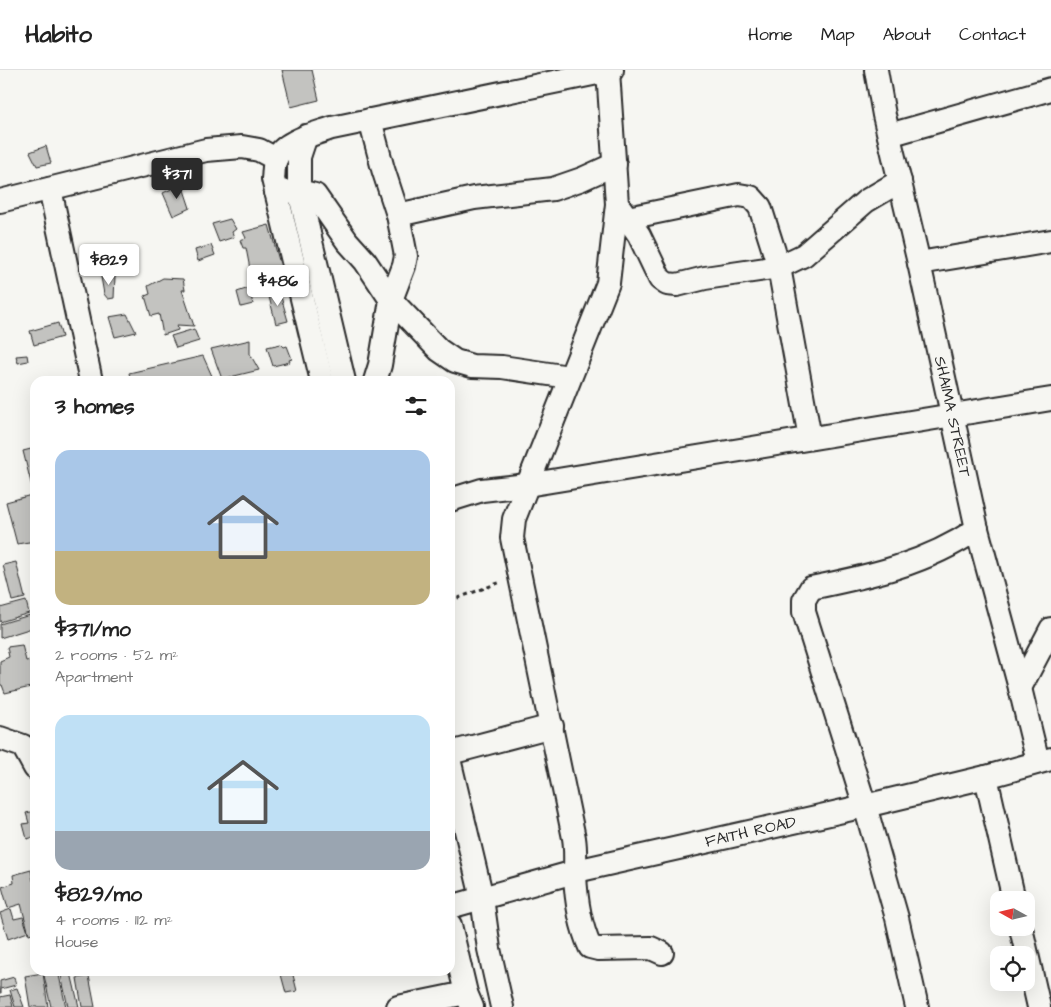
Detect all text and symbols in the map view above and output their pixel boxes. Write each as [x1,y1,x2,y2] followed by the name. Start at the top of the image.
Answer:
[25,18,92,52] text: Habito
[748,22,793,47] text: Home
[821,22,855,47] text: Map
[883,22,931,47] text: About
[959,22,1026,47] text: Contact
[147,158,207,200] pin: $371
[163,163,191,185] text: $371
[79,244,139,286] pin: $829
[90,249,128,271] text: $829
[248,264,308,307] pin: $486
[258,270,298,292] text: $486
[929,354,976,479] street label: SHAIMA STREET
[55,392,135,421] text: 3 homes
[402,392,430,420] icon: filters
[198,482,288,572] icon: home
[55,615,131,644] text: $371/mo
[55,644,178,666] text: 2 rooms · 52 m²
[55,666,133,688] text: Apartment
[198,747,288,837] icon: home
[703,811,798,853] street label: FAITH ROAD
[55,880,142,909] text: $829/mo
[990,891,1035,936] north arrow
[990,891,1035,991] map controls
[55,909,173,931] text: 4 rooms · 112 m²
[55,931,99,953] text: House
[990,946,1035,991] button: locate

